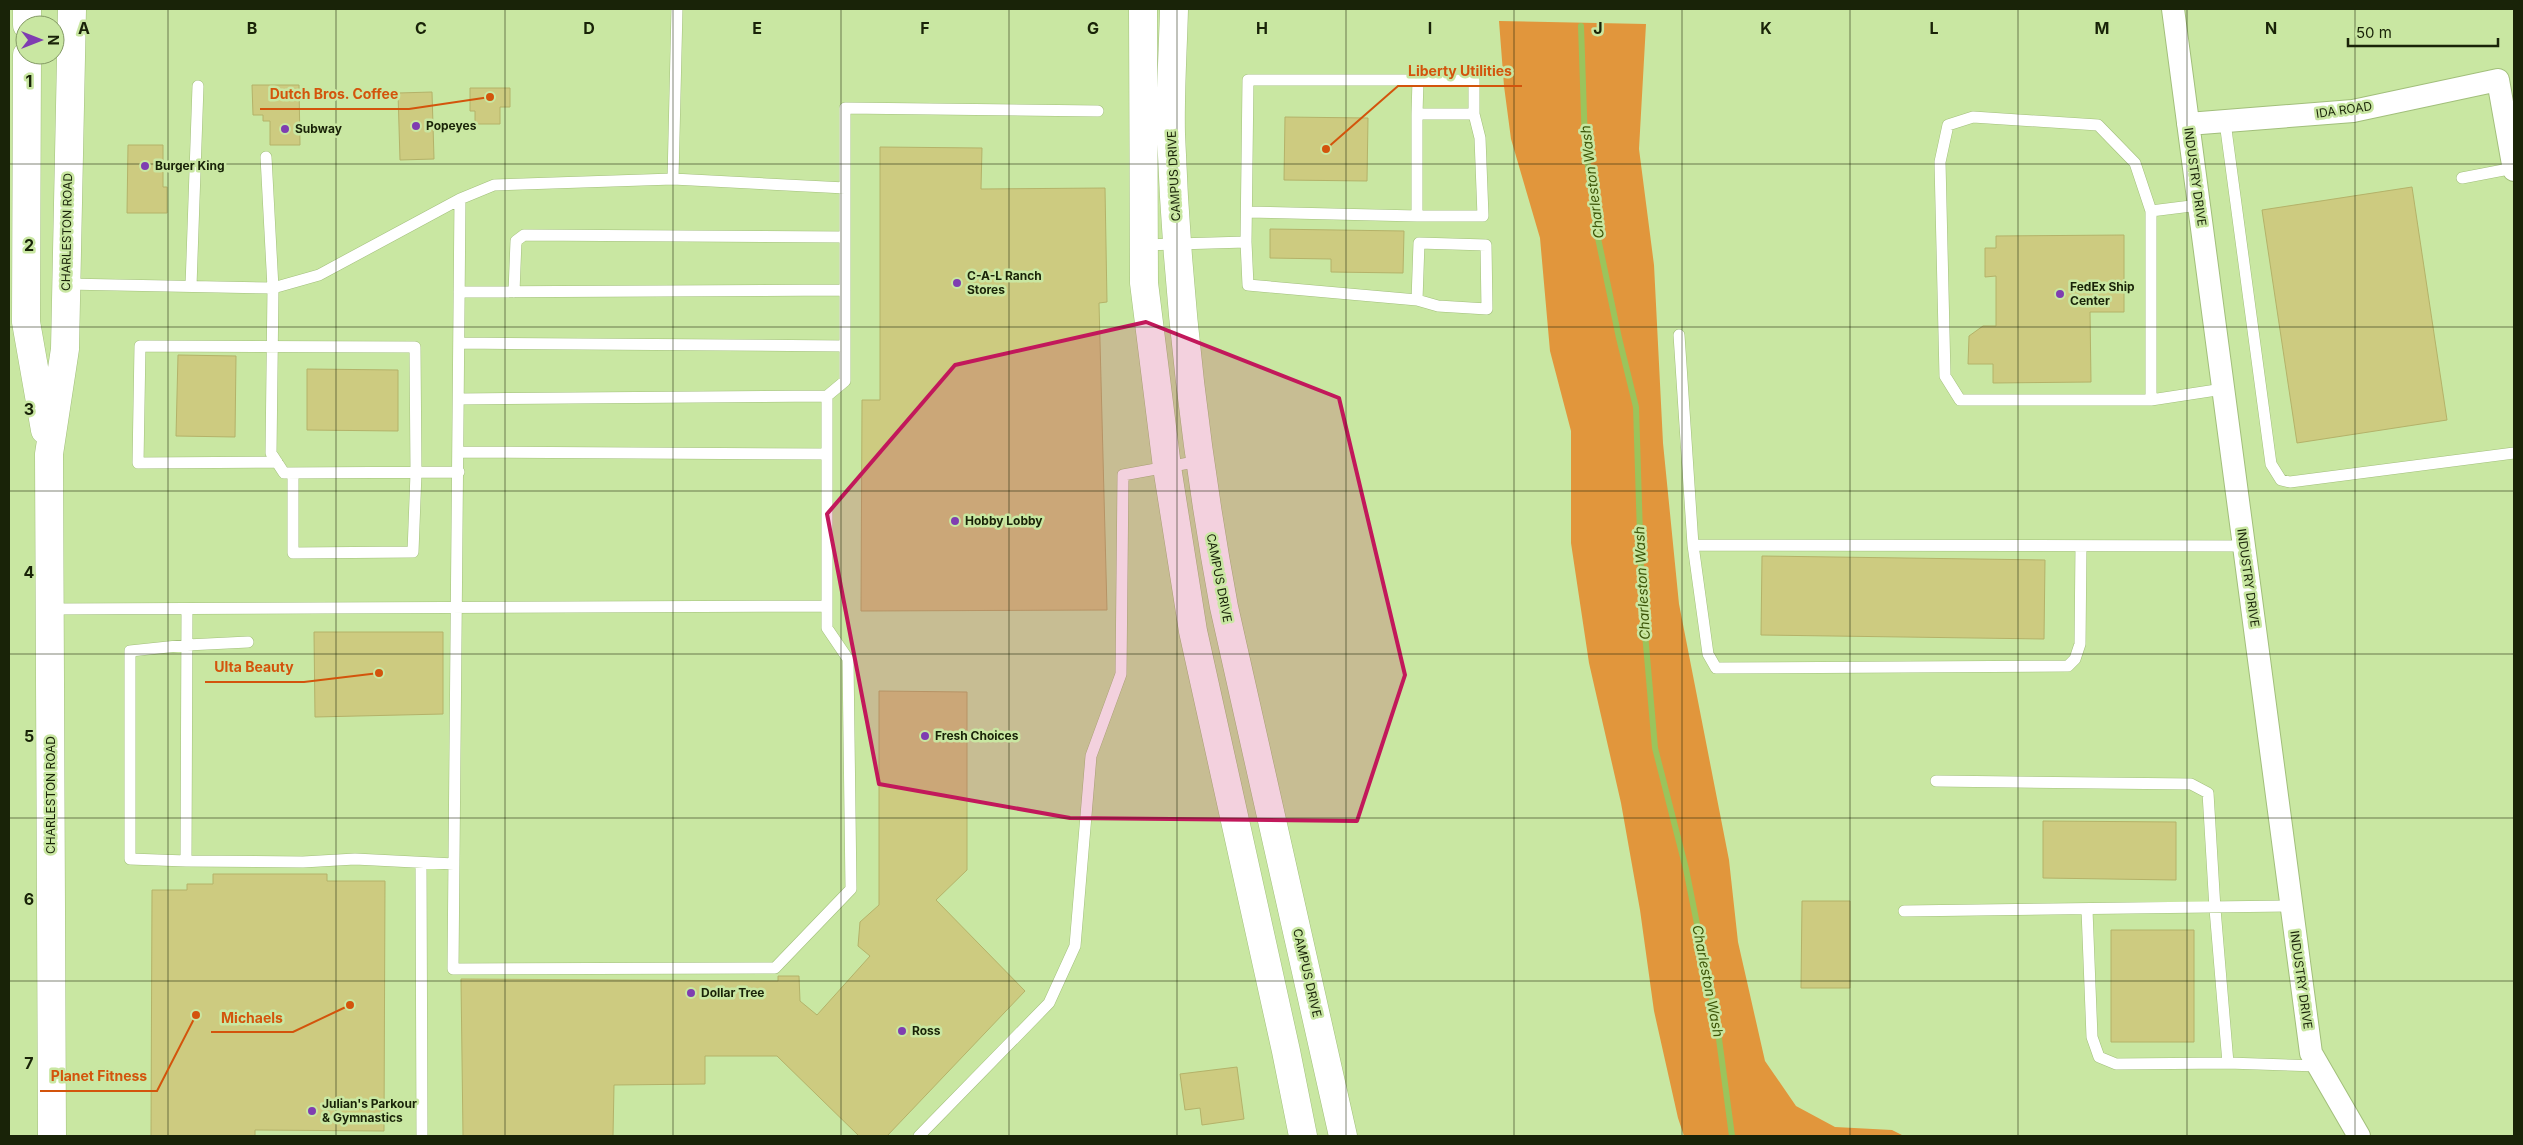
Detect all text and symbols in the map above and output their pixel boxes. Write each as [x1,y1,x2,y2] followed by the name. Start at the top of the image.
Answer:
[15,15,65,65] north arrow
[2348,15,2498,47] scale bar
[78,18,90,38] text: A
[247,18,257,38] text: B
[415,18,427,38] text: C
[583,18,595,38] text: D
[752,18,762,38] text: E
[920,18,930,38] text: F
[1087,18,1099,38] text: G
[1256,18,1268,38] text: H
[1428,18,1432,38] text: I
[1593,18,1603,38] text: J
[1760,18,1772,38] text: K
[1929,18,1939,38] text: L
[2095,18,2109,38] text: M
[2265,18,2277,38] text: N
[2356,23,2392,42] text: 50 m
[45,35,62,45] text: N
[1398,57,1522,86] callout: Liberty Utilities
[1408,62,1512,79] text: Liberty Utilities
[26,71,32,91] text: 1
[260,80,409,109] callout: Dutch Bros. Coffee
[270,85,398,102] text: Dutch Bros. Coffee
[2315,98,2373,121] street label: IDA ROAD
[426,118,477,133] place label: Popeyes
[410,120,422,132] marker: Popeyes
[295,121,343,136] place label: Subway
[279,123,291,135] marker: Subway
[1576,125,1607,240] water label: Charleston Wash
[2181,127,2210,227] street label: INDUSTRY DRIVE
[1164,130,1183,222] street label: CAMPUS DRIVE
[155,158,225,173] place label: Burger King
[139,160,151,172] marker: Burger King
[58,173,75,291] street label: CHARLESTON ROAD
[24,235,34,255] text: 2
[967,268,1042,297] place label: C-A-L Ranch Stores
[951,277,963,289] marker: C-A-L Ranch Stores
[2070,279,2135,308] place label: FedEx Ship Center
[2054,288,2066,300] marker: FedEx Ship Center
[24,399,34,419] text: 3
[965,513,1043,528] place label: Hobby Lobby
[949,515,961,527] marker: Hobby Lobby
[1630,526,1653,640] water label: Charleston Wash
[2234,528,2263,628] street label: INDUSTRY DRIVE
[1204,532,1235,624] street label: CAMPUS DRIVE
[24,562,35,582] text: 4
[205,653,304,682] callout: Ulta Beauty
[214,658,294,675] text: Ulta Beauty
[24,726,34,746] text: 5
[935,728,1019,743] place label: Fresh Choices
[919,730,931,742] marker: Fresh Choices
[43,736,58,854] street label: CHARLESTON ROAD
[24,889,34,909] text: 6
[1689,923,1728,1038] water label: Charleston Wash
[1290,927,1325,1019] street label: CAMPUS DRIVE
[2287,930,2316,1030] street label: INDUSTRY DRIVE
[701,985,764,1000] place label: Dollar Tree
[685,987,697,999] marker: Dollar Tree
[211,1003,293,1032] callout: Michaels
[221,1009,283,1026] text: Michaels
[912,1023,941,1038] place label: Ross
[896,1025,908,1037] marker: Ross
[24,1053,34,1073] text: 7
[40,1062,157,1091] callout: Planet Fitness
[51,1067,147,1084] text: Planet Fitness
[322,1096,417,1125] place label: Julian's Parkour & Gymnastics
[306,1105,318,1117] marker: Julian's Parkour & Gymnastics

